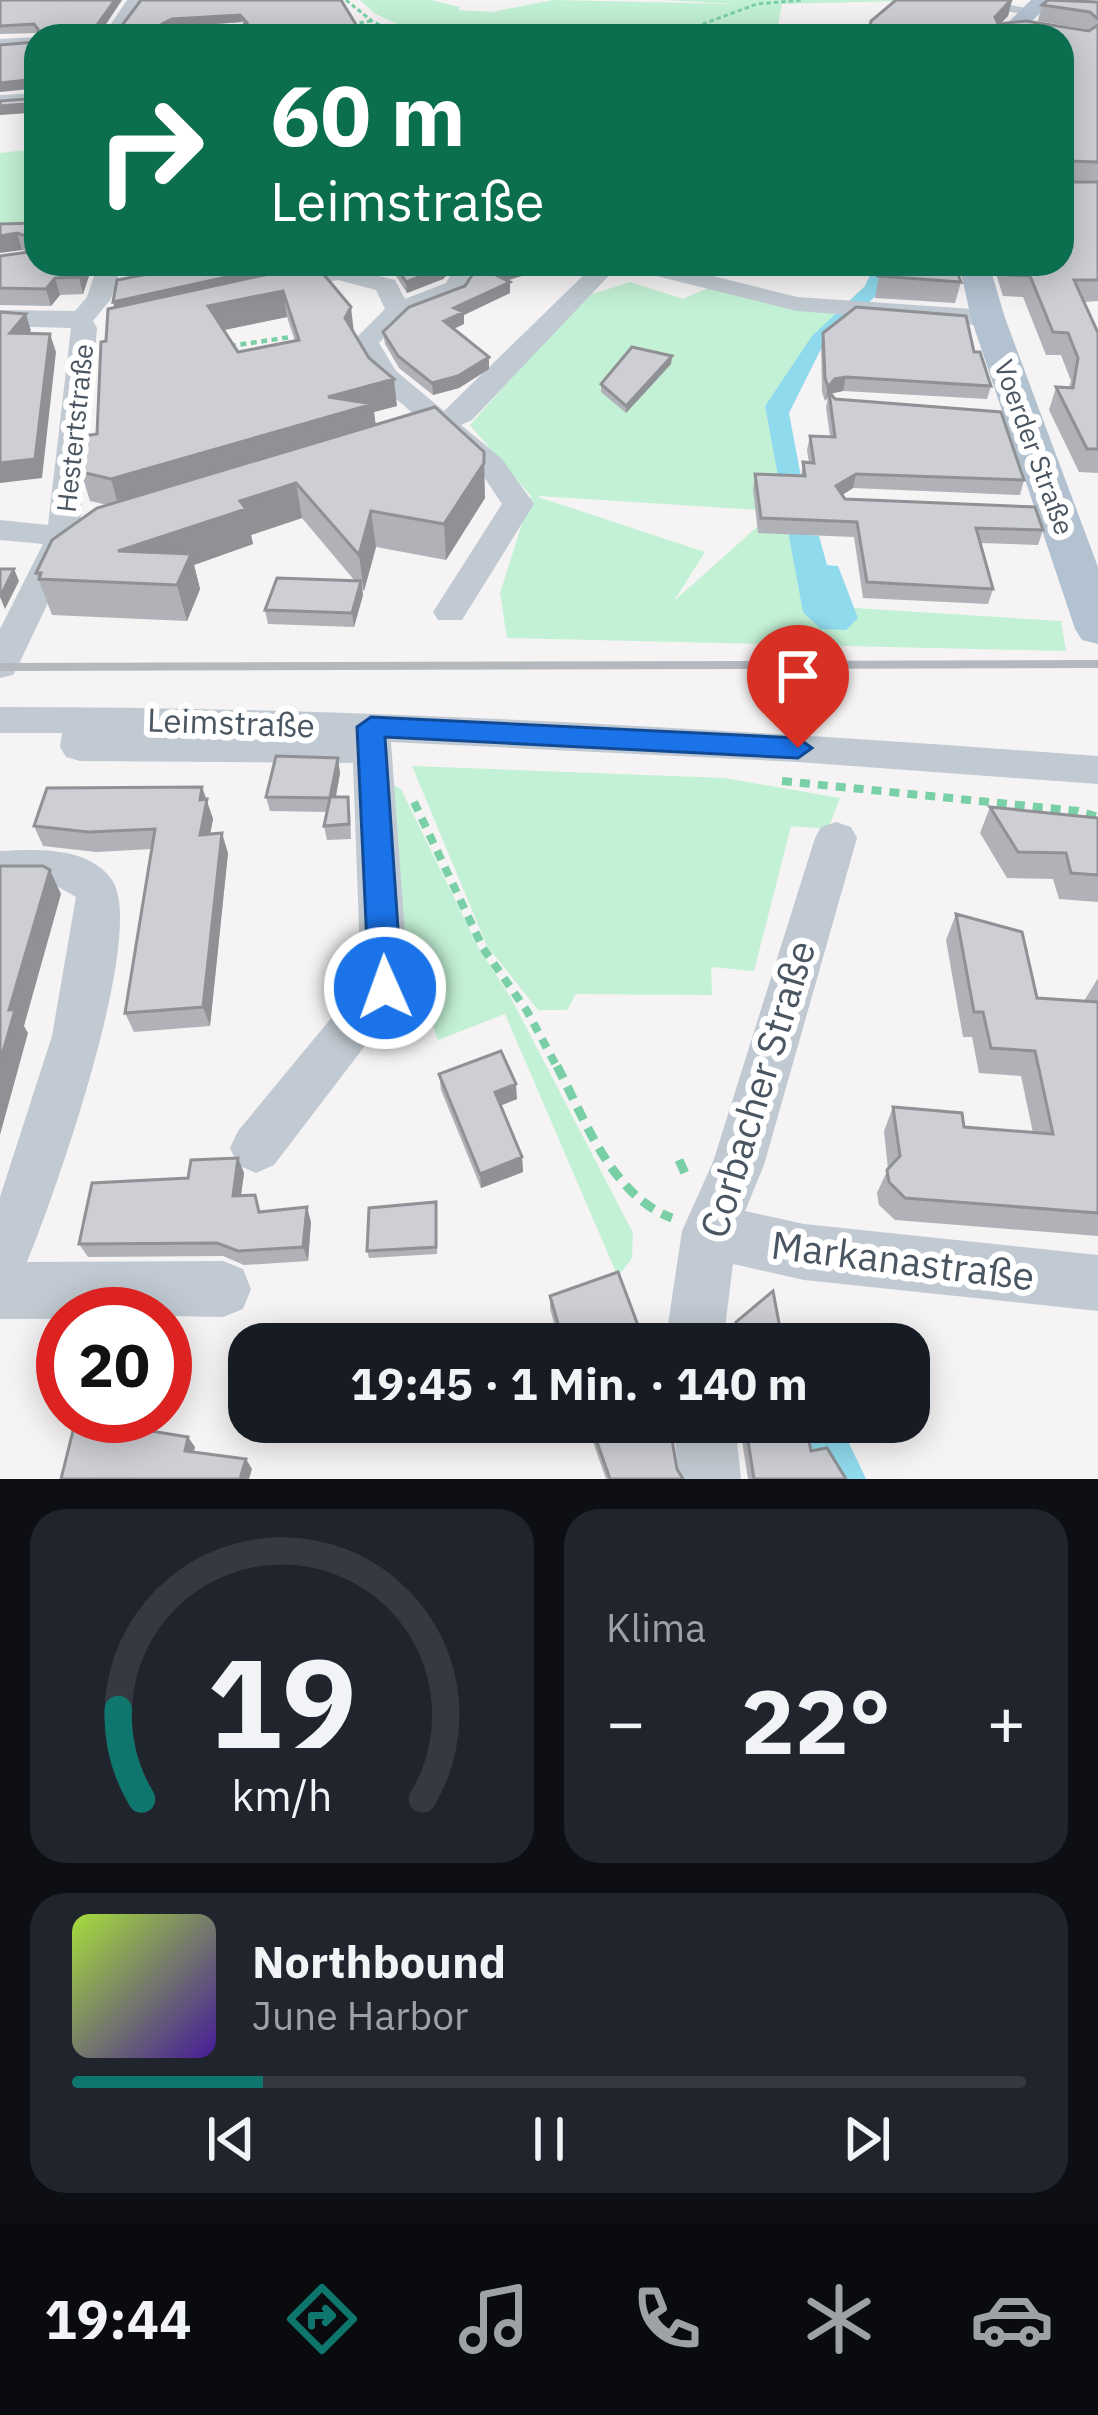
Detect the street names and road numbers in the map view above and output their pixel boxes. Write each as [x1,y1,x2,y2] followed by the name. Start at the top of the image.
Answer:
[48,342,100,514] street label: Hestertstraße
[987,355,1083,539] street label: Voerder Straße
[146,698,316,746] street label: Leimstraße
[688,934,826,1244] street label: Corbacher Straße
[769,1219,1037,1301] street label: Markanastraße

